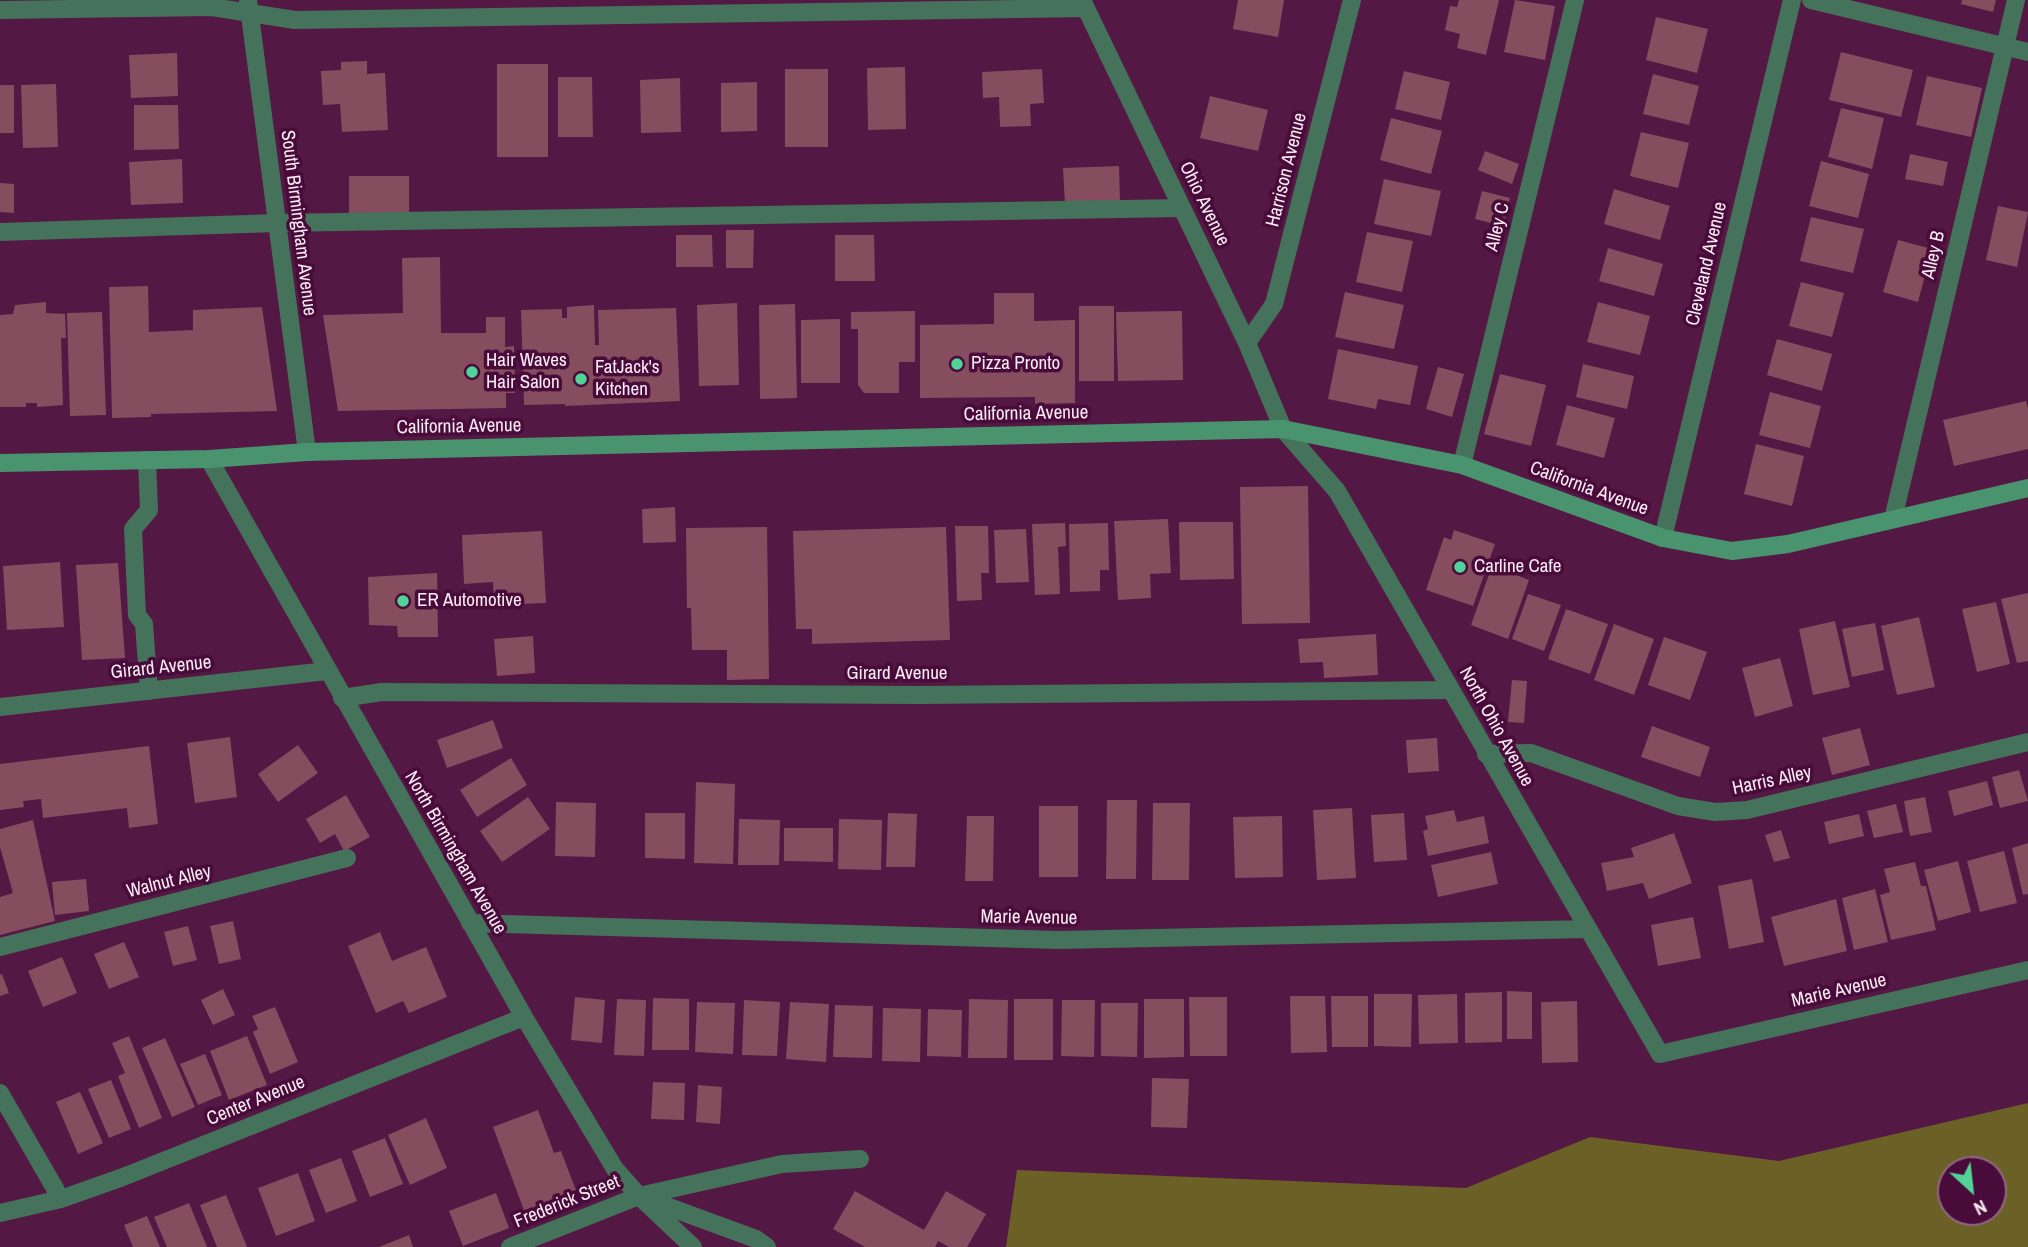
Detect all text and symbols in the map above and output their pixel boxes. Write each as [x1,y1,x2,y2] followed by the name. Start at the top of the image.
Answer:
[1262,111,1312,229] street label: Harrison Avenue
[275,129,321,317] street label: South Birmingham Avenue
[1174,158,1234,250] street label: Ohio Avenue
[1481,200,1515,254] street label: Alley C
[1682,200,1732,328] street label: Cleveland Avenue
[1917,229,1951,281] street label: Alley B
[486,350,567,394] place label: Hair Waves Hair Salon
[971,353,1060,375] place label: Pizza Pronto
[949,356,965,372] marker: Pizza Pronto
[595,357,660,401] place label: FatJack's Kitchen
[464,364,480,380] marker: Hair Waves Hair Salon
[573,371,589,387] marker: FatJack's Kitchen
[964,402,1088,426] street label: California Avenue
[397,415,521,439] street label: California Avenue
[1527,457,1651,521] street label: California Avenue
[1474,556,1561,578] place label: Carline Cafe
[1452,559,1468,575] marker: Carline Cafe
[417,590,522,612] place label: ER Automotive
[395,593,411,609] marker: ER Automotive
[110,651,212,685] street label: Girard Avenue
[846,663,948,685] street label: Girard Avenue
[1454,663,1538,791] street label: North Ohio Avenue
[1730,761,1814,801] street label: Harris Alley
[399,768,511,938] street label: North Birmingham Avenue
[125,861,213,903] street label: Walnut Alley
[980,906,1078,930] street label: Marie Avenue
[1789,969,1889,1013] street label: Marie Avenue
[204,1071,308,1131] street label: Center Avenue
[1937,1156,2007,1226] north arrow
[511,1171,623,1233] street label: Frederick Street
[1970,1194,1992,1222] text: N

